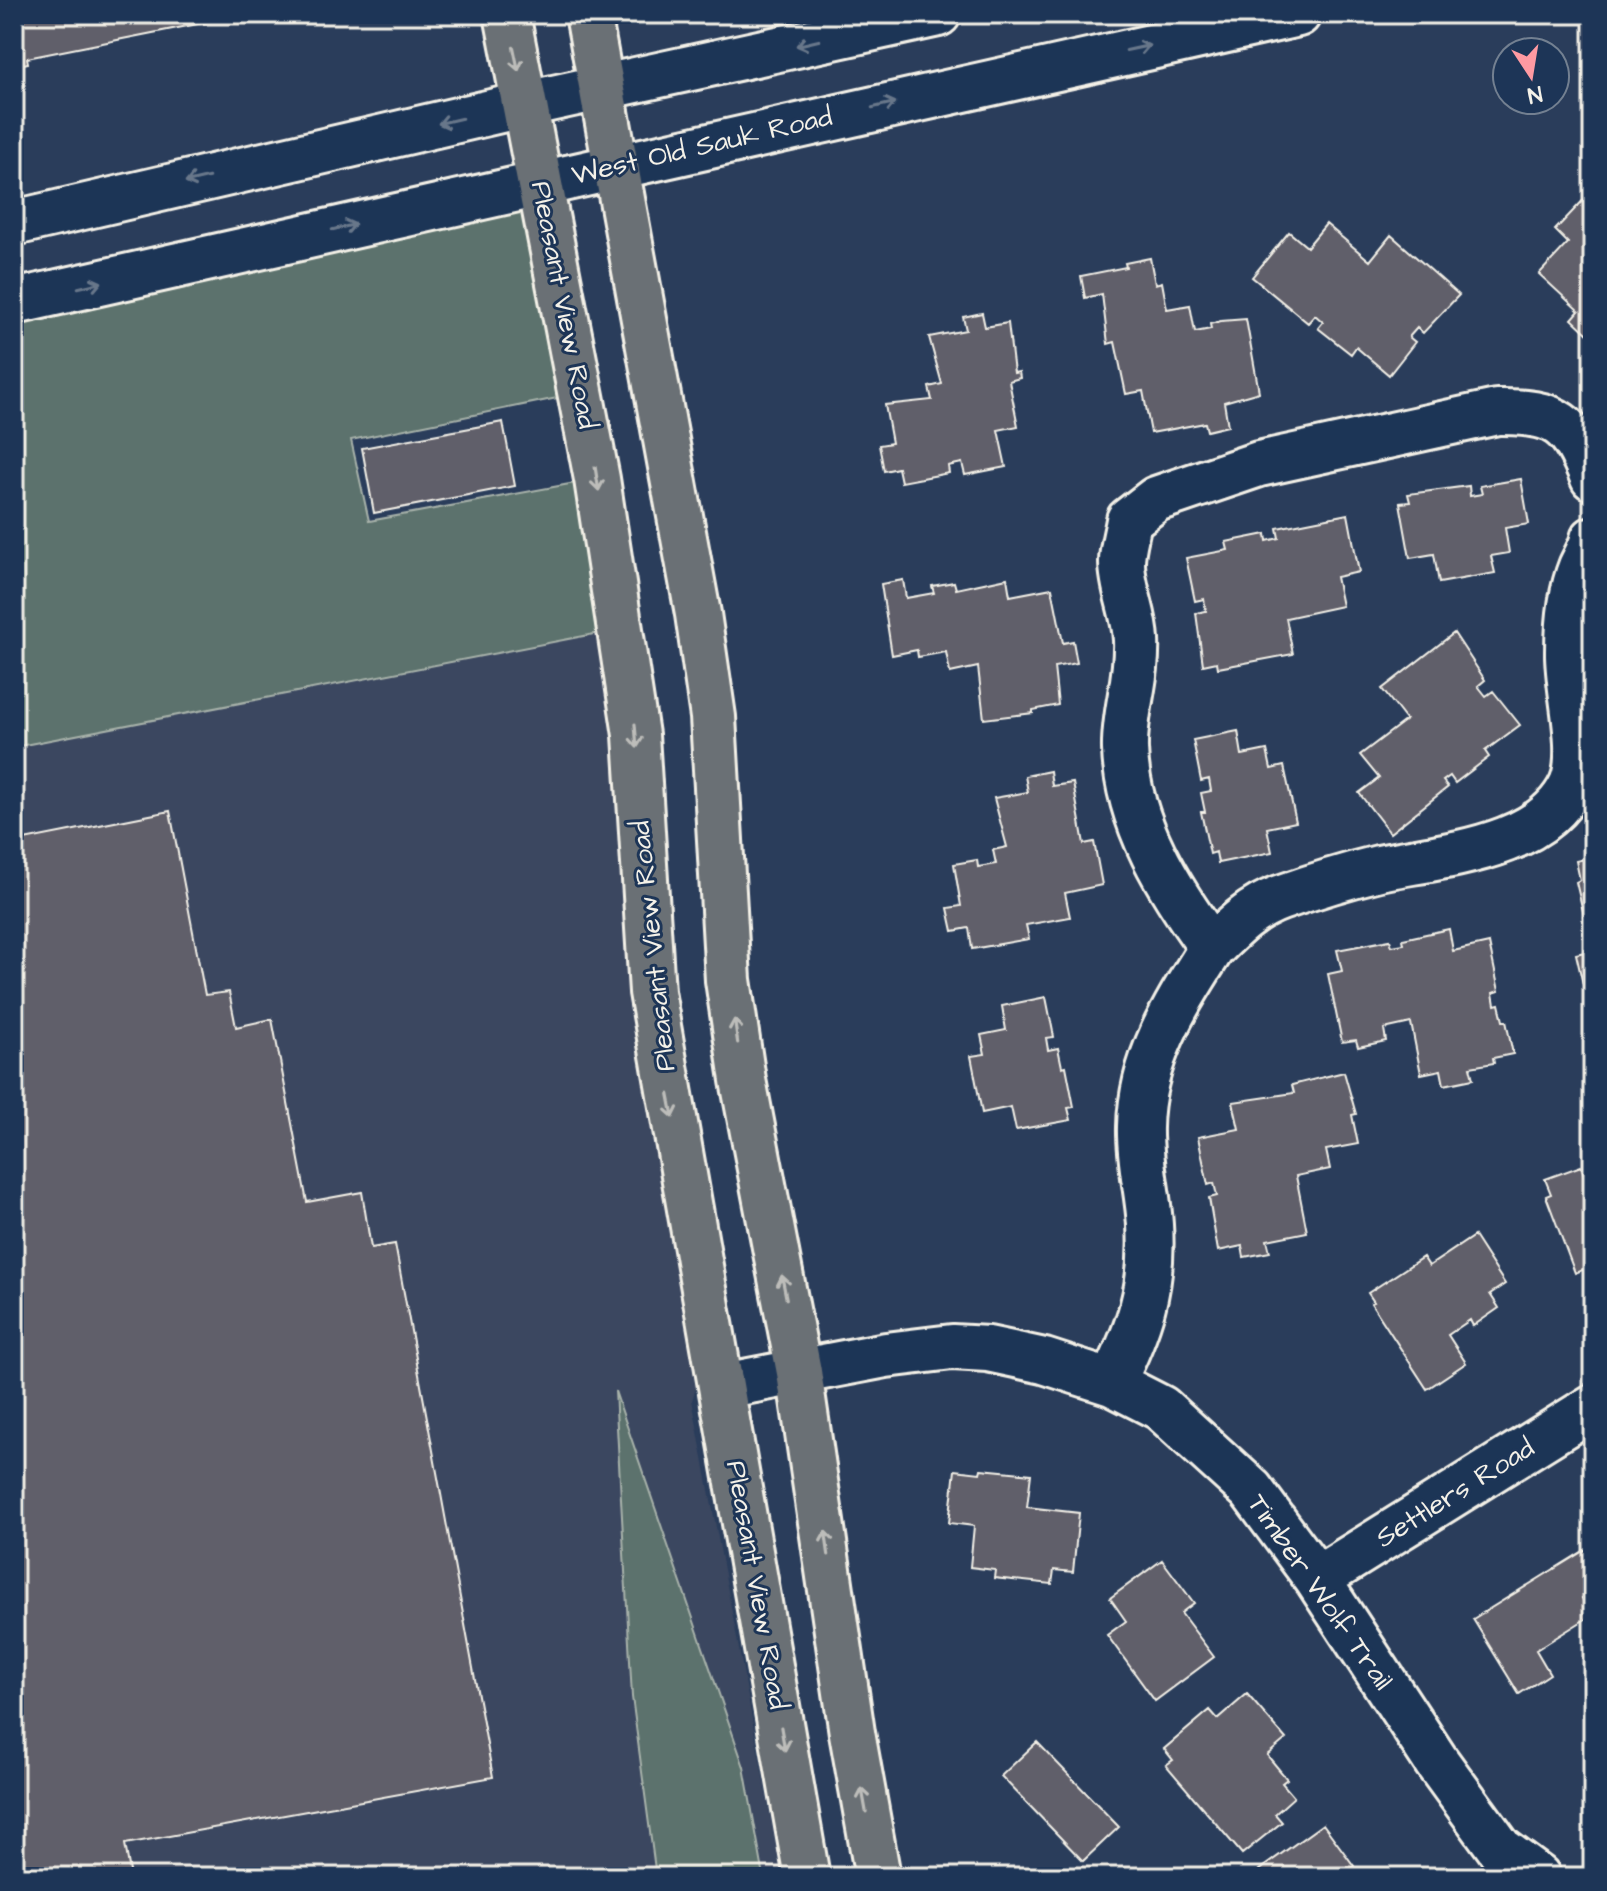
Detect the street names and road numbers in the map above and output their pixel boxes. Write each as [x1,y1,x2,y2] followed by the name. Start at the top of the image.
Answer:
[568,97,836,195] street label: West Old Sauk Road
[521,178,607,432] street label: Pleasant View Road
[620,819,686,1073] street label: Pleasant View Road
[1368,1429,1542,1557] street label: Settlers Road
[716,1458,798,1712] street label: Pleasant View Road
[1238,1486,1402,1698] street label: Timber Wolf Trail

